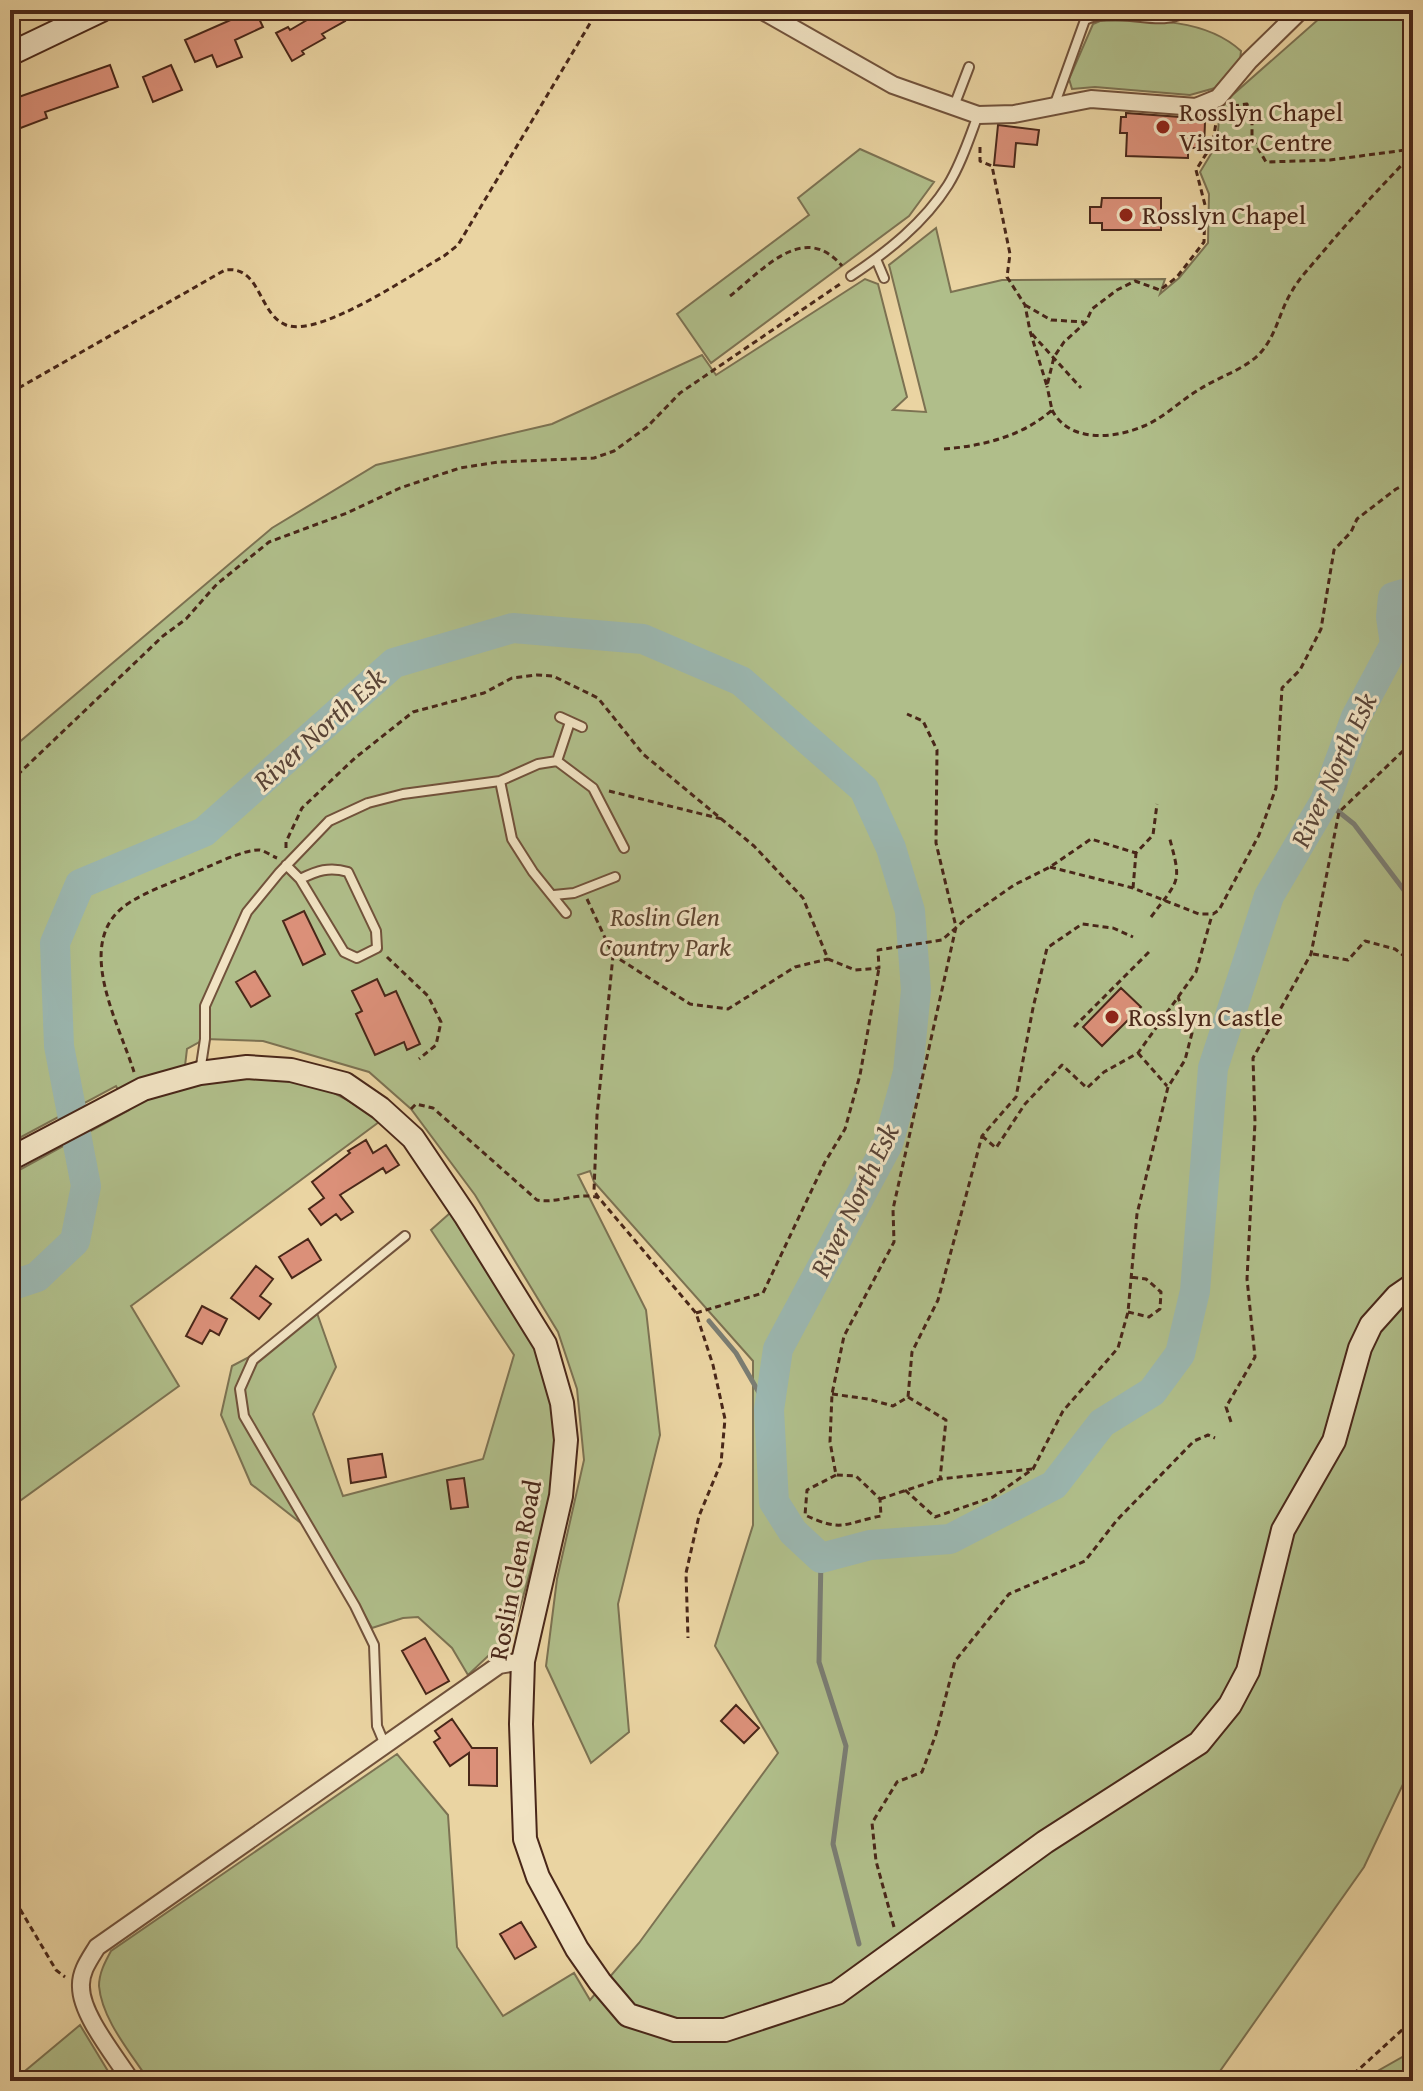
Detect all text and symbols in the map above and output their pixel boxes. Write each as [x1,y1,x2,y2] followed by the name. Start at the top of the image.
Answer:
[1179,92,1343,161] place label: Rosslyn Chapel Visitor Centre
[1154,118,1172,136] marker: Rosslyn Chapel Visitor Centre
[1142,195,1306,234] place label: Rosslyn Chapel
[1117,206,1135,224] marker: Rosslyn Chapel
[242,658,394,800] water label: River North Esk
[1278,686,1386,855] water label: River North Esk
[599,897,731,966] park label: Roslin Glen Country Park
[1128,997,1283,1036] place label: Rosslyn Castle
[1103,1008,1121,1026] marker: Rosslyn Castle
[798,1116,909,1284] water label: River North Esk
[478,1476,551,1663] street label: Roslin Glen Road

